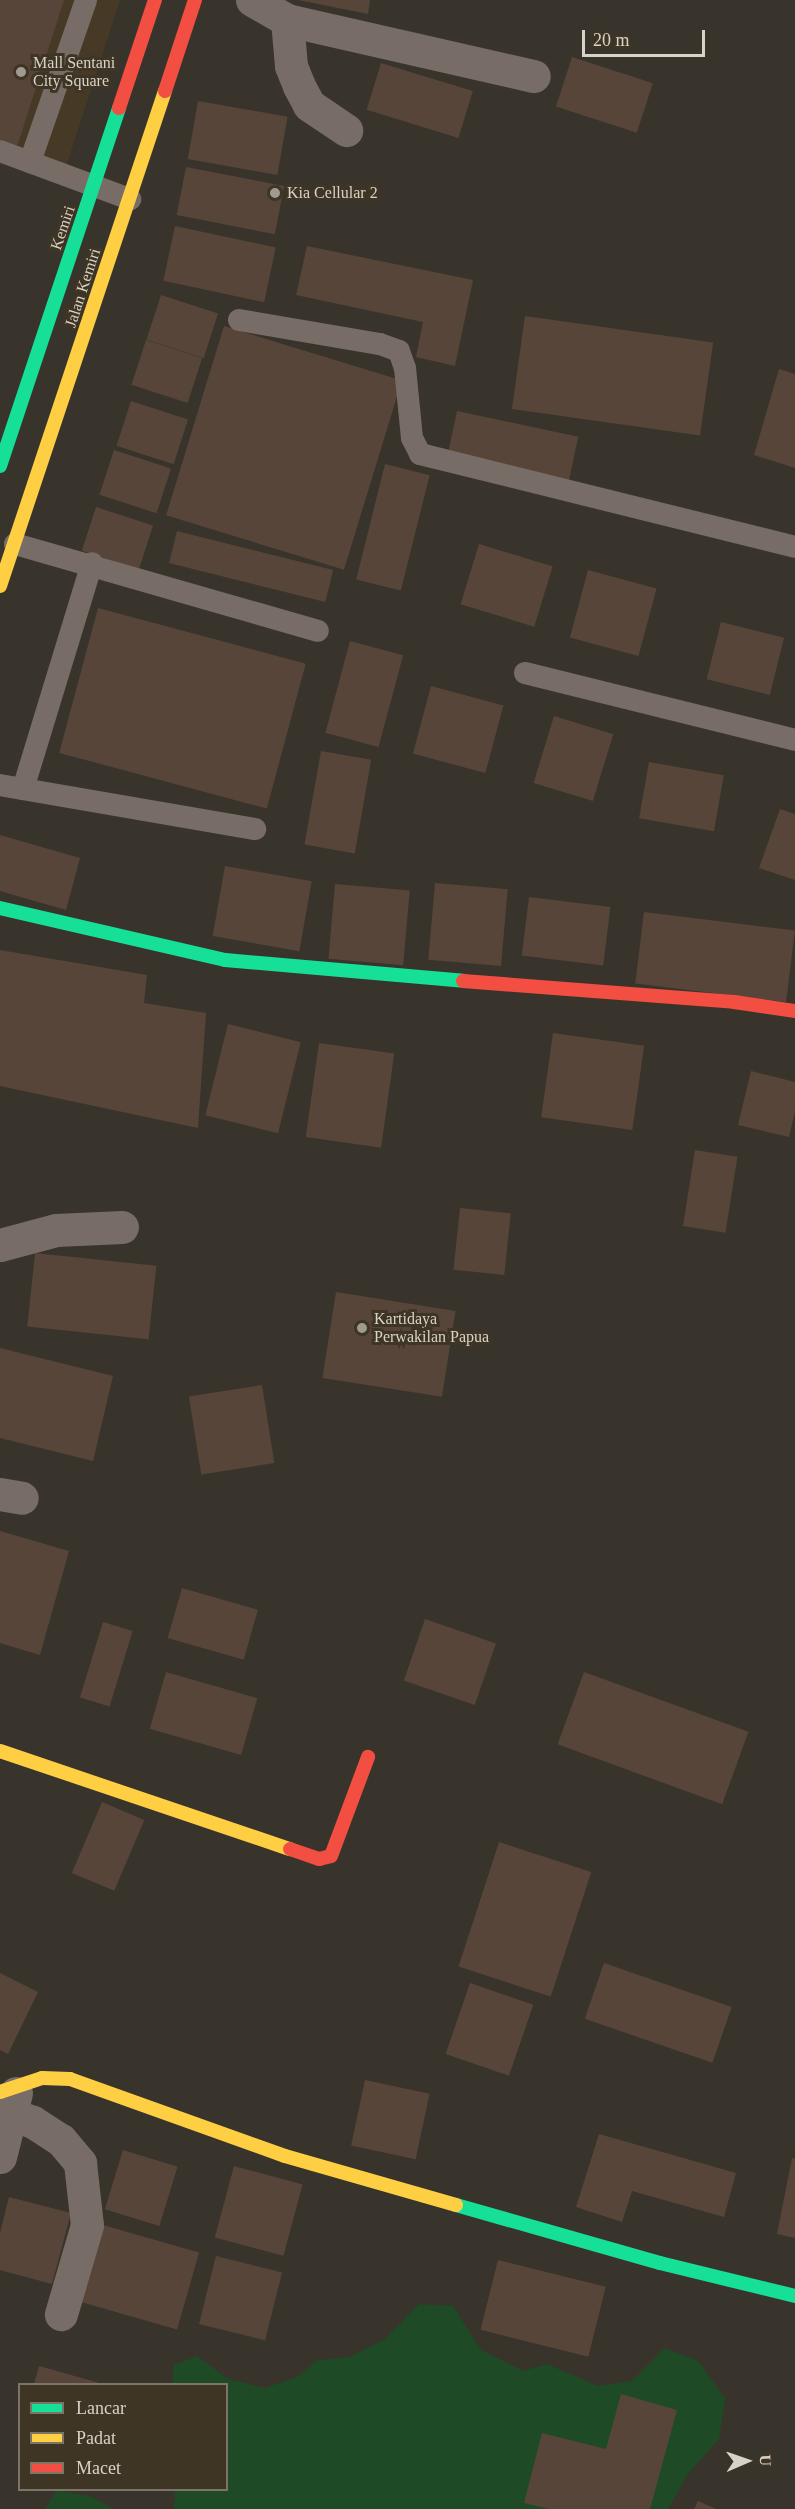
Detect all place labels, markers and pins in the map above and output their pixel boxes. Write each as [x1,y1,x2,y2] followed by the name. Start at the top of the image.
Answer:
[33,53,115,91] place label: Mall Sentani City Square
[14,65,28,79] marker: Mall Sentani City Square
[287,183,378,203] place label: Kia Cellular 2
[268,186,282,200] marker: Kia Cellular 2
[374,1309,489,1347] place label: Kartidaya Perwakilan Papua
[355,1321,369,1335] marker: Kartidaya Perwakilan Papua

